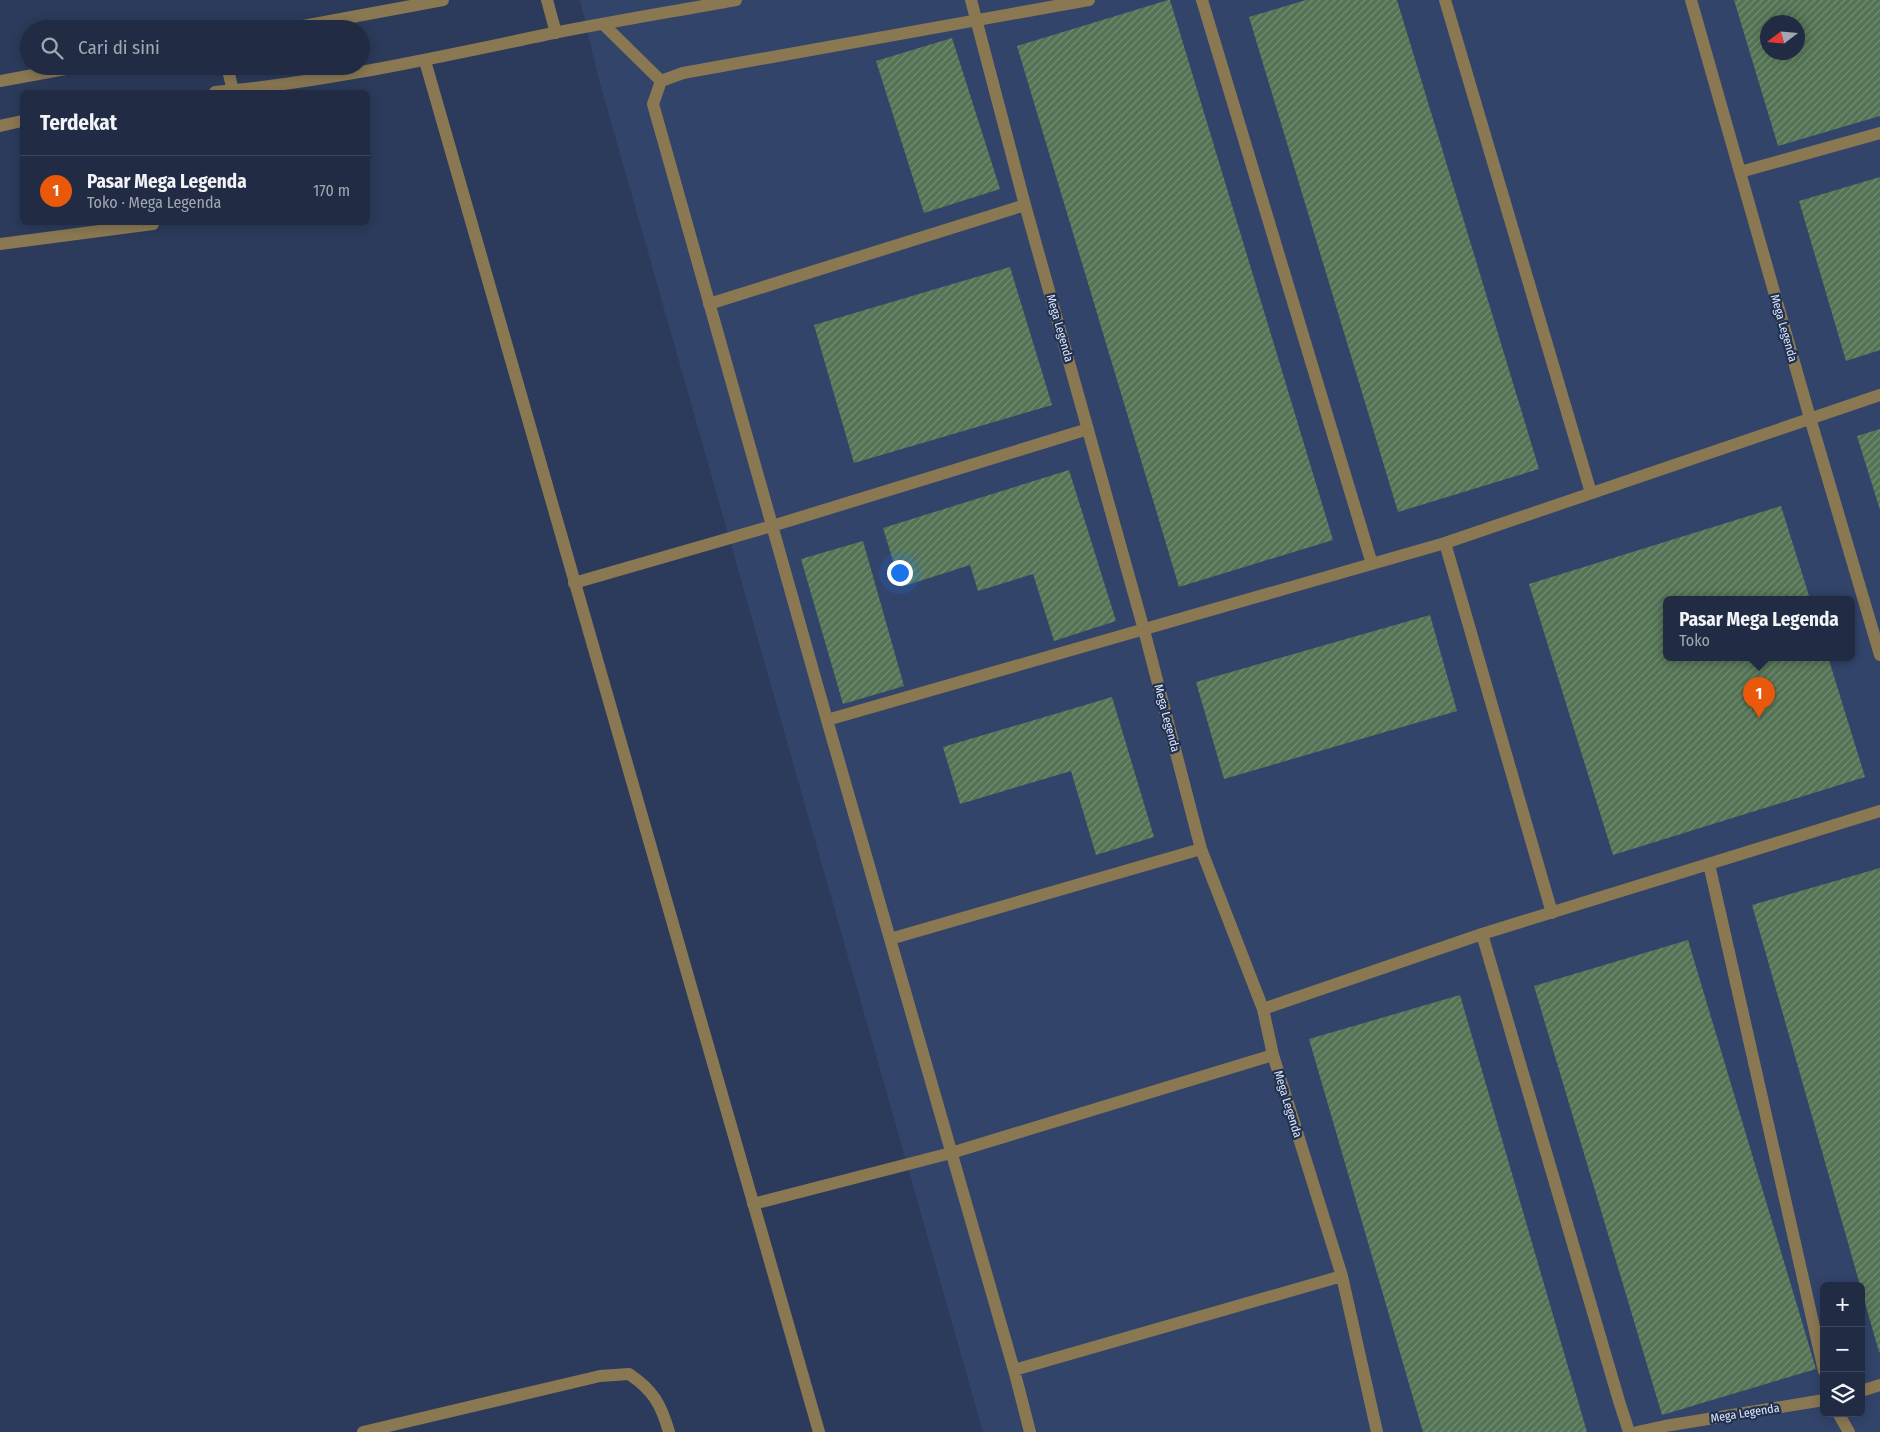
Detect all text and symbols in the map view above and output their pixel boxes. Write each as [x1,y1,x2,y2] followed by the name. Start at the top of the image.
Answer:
[1760,15,1805,60] north arrow
[20,20,370,75] search box
[38,34,66,62] icon: search
[78,36,160,59] text: Cari di sini
[40,110,117,136] text: Terdekat
[87,170,247,193] text: Pasar Mega Legenda
[53,181,59,200] text: 1
[313,181,350,200] text: 170 m
[87,193,221,212] text: Toko · Mega Legenda
[1044,293,1076,363] street label: Mega Legenda
[1768,293,1800,363] street label: Mega Legenda
[887,560,913,586] your location
[1663,596,1855,661] popup
[1679,608,1839,631] text: Pasar Mega Legenda
[1679,631,1710,650] text: Toko
[1743,677,1775,718] pin: 1
[1151,683,1183,754] street label: Mega Legenda
[1271,1069,1305,1139] street label: Mega Legenda
[1820,1282,1865,1417] map controls
[1820,1282,1865,1327] button: +
[1820,1327,1865,1372] button: −
[1820,1372,1865,1417] button: layers
[1710,1401,1781,1425] street label: Mega Legenda

